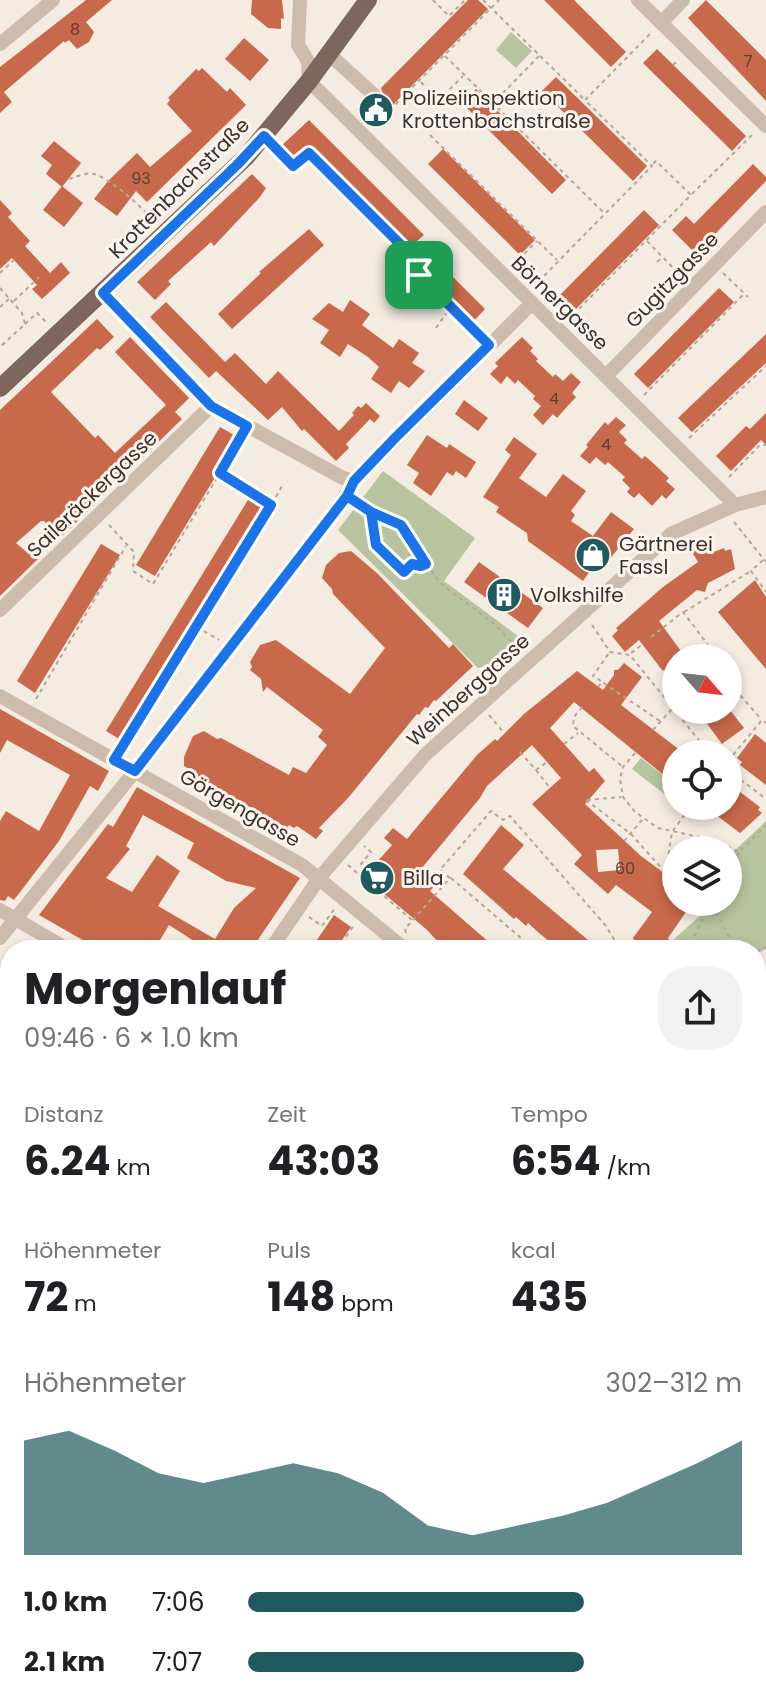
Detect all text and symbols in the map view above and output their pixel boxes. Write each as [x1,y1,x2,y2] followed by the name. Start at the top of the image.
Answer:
[70,18,80,41] house number: 8
[744,50,753,73] house number: 7
[402,84,591,135] place label: Polizeiinspektion Krottenbachstraße
[357,91,395,129] public building icon: Polizeiinspektion Krottenbachstraße
[102,111,256,265] street label: Krottenbachstraße
[131,167,151,190] house number: 93
[619,226,725,334] street label: Gugitzgasse
[385,241,453,309] pin
[505,249,615,357] street label: Börnergasse
[397,253,441,297] icon: arrive
[549,387,559,410] house number: 4
[21,424,163,564] street label: Saileräckergasse
[601,433,611,456] house number: 4
[619,530,713,581] place label: Gärtnerei Fassl
[574,536,612,574] shop icon: Gärtnerei Fassl
[485,576,523,614] building icon: Volkshilfe
[530,581,624,609] place label: Volkshilfe
[400,627,536,753] street label: Weinberggasse
[662,644,742,724] north arrow
[662,644,742,916] map controls
[662,740,742,820] button: locate
[175,762,305,854] street label: Görgengasse
[662,836,742,916] button: layers
[615,857,635,880] house number: 60
[358,859,396,897] supermarket icon: Billa
[403,864,444,892] place label: Billa
[24,958,286,1019] text: Morgenlauf
[658,966,742,1050] button: share
[24,1020,239,1056] text: 09:46 · 6 × 1.0 km
[24,1099,103,1130] text: Distanz
[267,1099,306,1130] text: Zeit
[511,1099,588,1130] text: Tempo
[24,1133,111,1189] text: 6.24
[267,1133,380,1189] text: 43:03
[511,1133,601,1189] text: 6:54
[111,1152,151,1183] text: km
[601,1152,651,1183] text: /km
[24,1235,161,1266] text: Höhenmeter
[267,1235,311,1266] text: Puls
[511,1235,556,1266] text: kcal
[24,1269,68,1325] text: 72
[267,1269,335,1325] text: 148
[511,1269,588,1325] text: 435
[68,1288,97,1319] text: m
[335,1288,394,1319] text: bpm
[24,1365,186,1401] text: Höhenmeter
[605,1365,742,1401] text: 302–312 m
[24,1584,107,1620] text: 1.0 km
[152,1584,205,1620] text: 7:06
[24,1644,105,1680] text: 2.1 km
[152,1644,202,1680] text: 7:07

